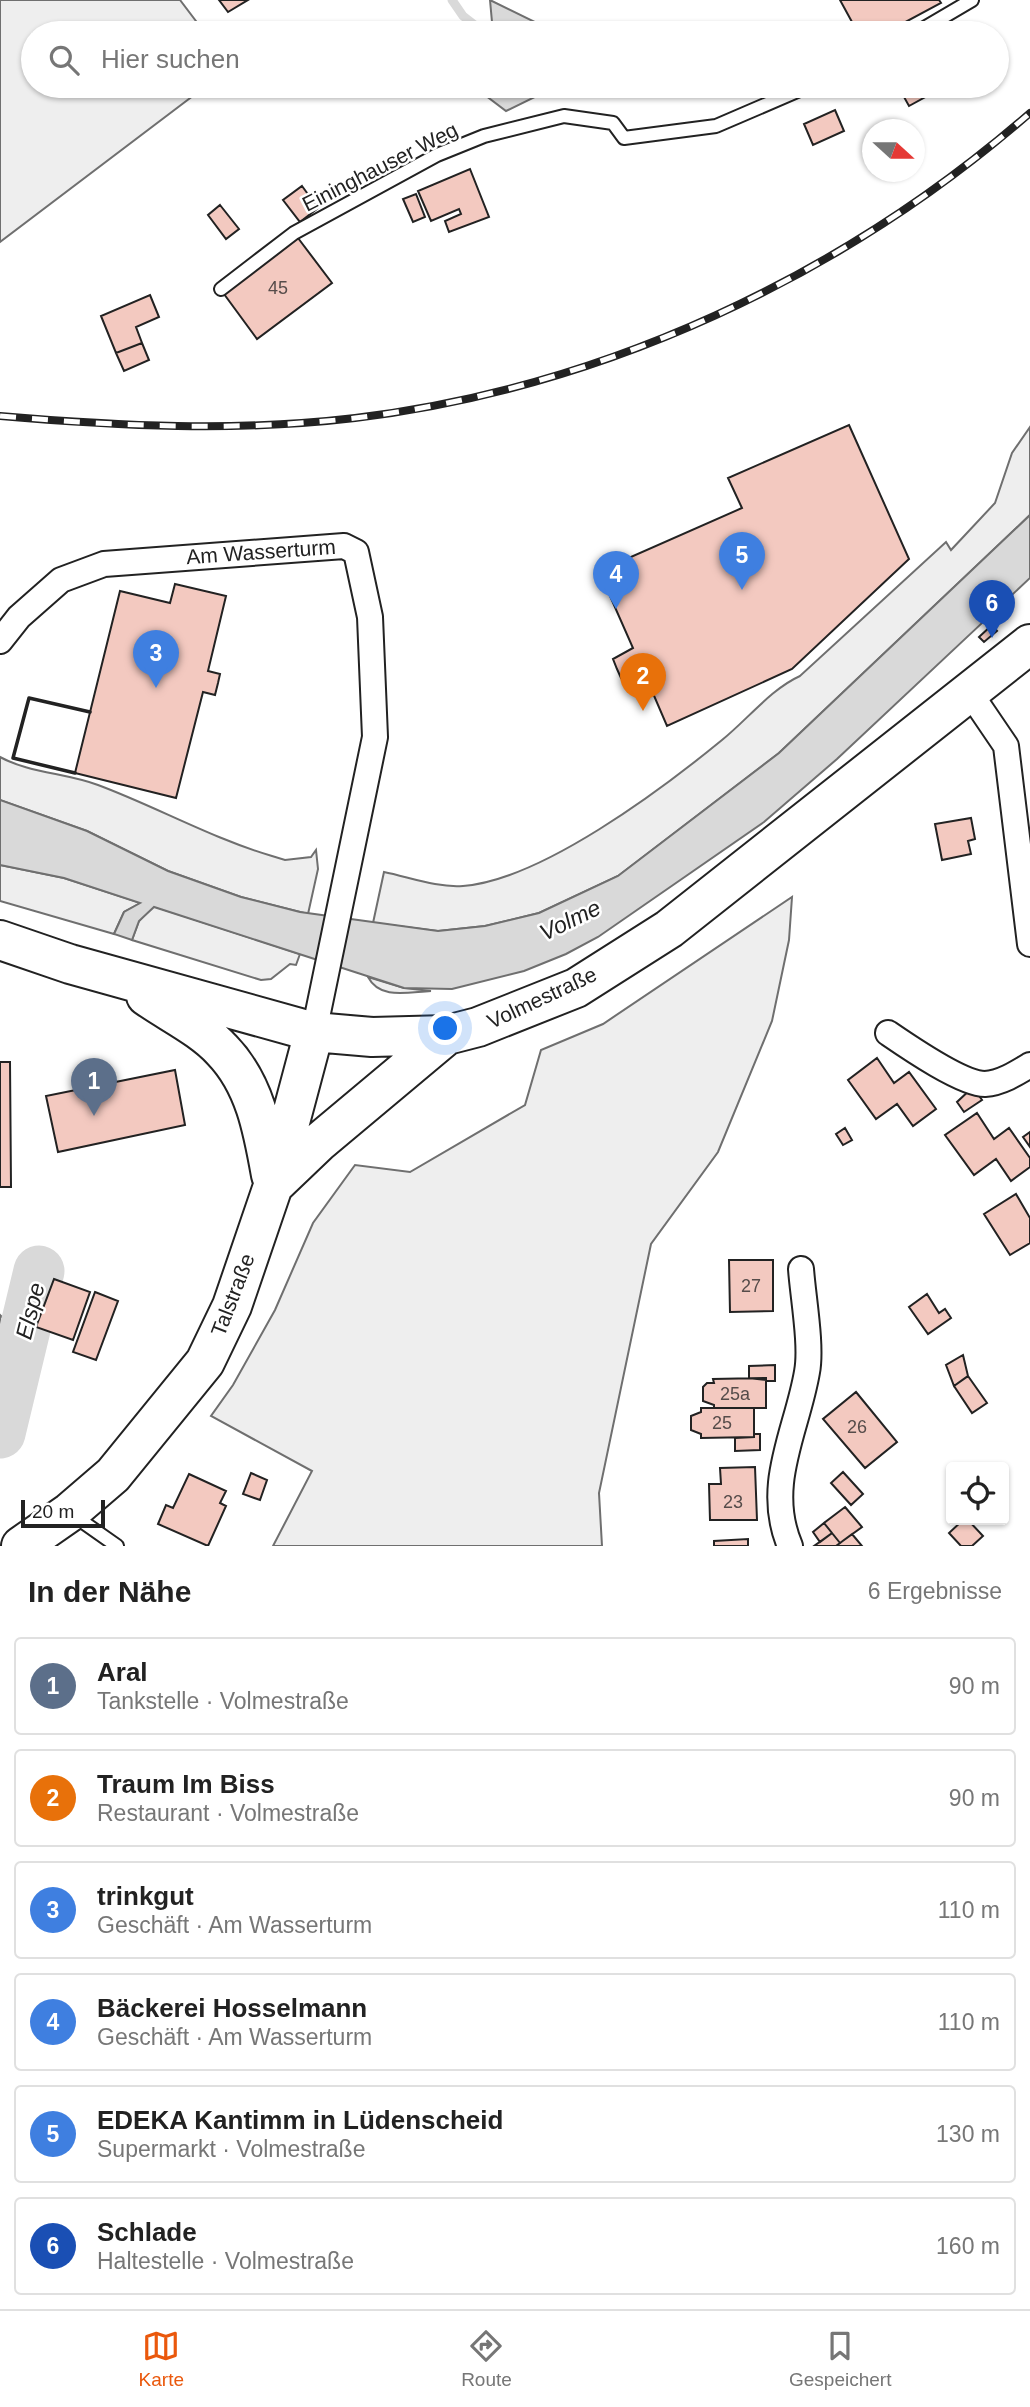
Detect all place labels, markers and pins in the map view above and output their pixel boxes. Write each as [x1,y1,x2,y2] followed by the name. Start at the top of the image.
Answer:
[719,532,765,590] pin: 5
[593,551,639,609] pin: 4
[969,580,1015,638] pin: 6
[133,630,179,688] pin: 3
[620,653,666,711] pin: 2
[71,1058,117,1116] pin: 1

